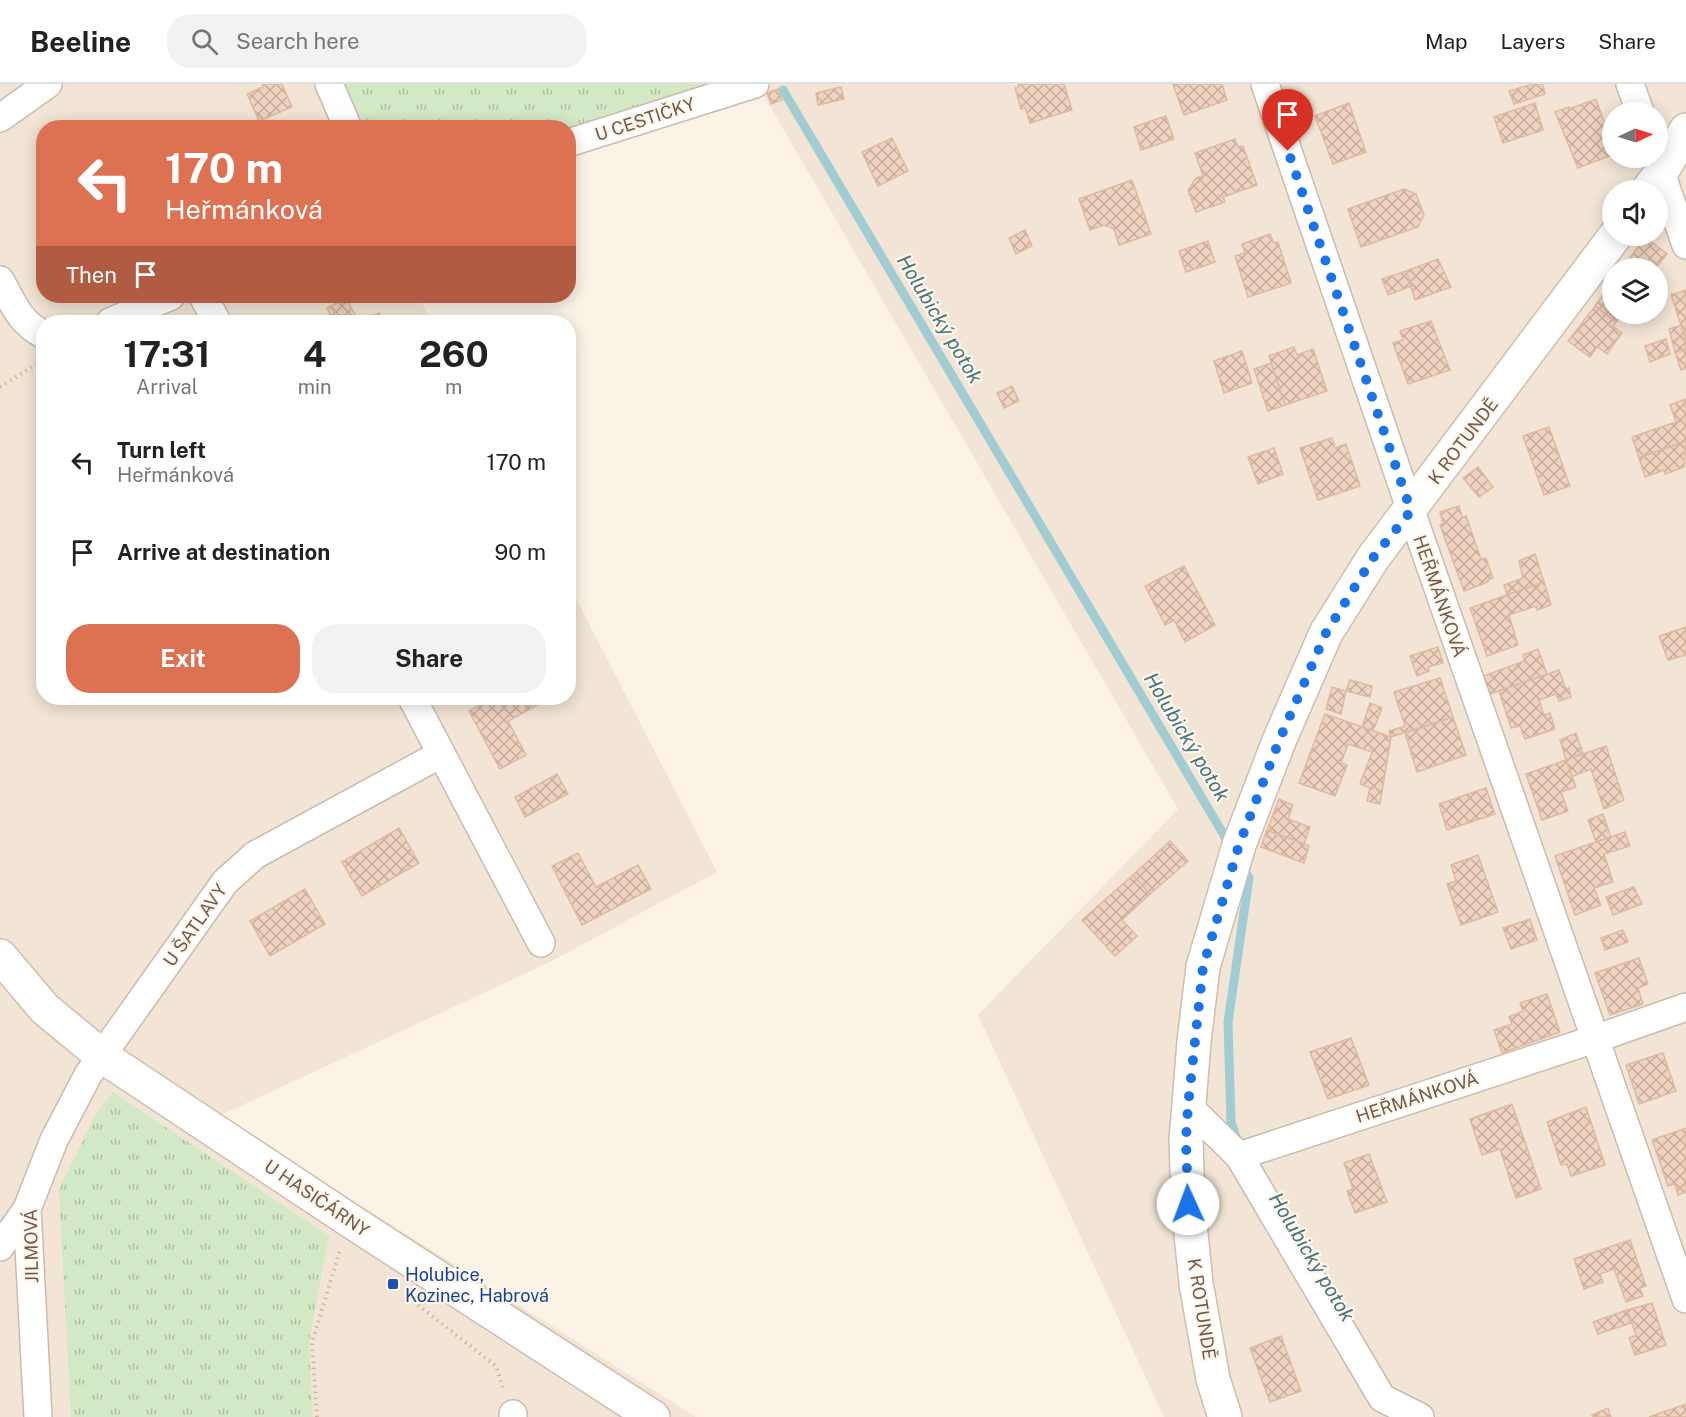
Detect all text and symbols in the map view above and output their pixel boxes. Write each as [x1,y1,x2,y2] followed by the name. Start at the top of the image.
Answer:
[167,14,587,68] search box
[30,25,131,58] text: Beeline
[188,25,221,58] icon: search
[236,28,360,54] text: Search here
[1425,29,1468,54] text: Map
[1501,29,1565,54] text: Layers
[1598,29,1656,54] text: Share
[1262,89,1313,151] pin
[592,93,698,145] street label: U CESTIČKY
[1271,98,1304,131] icon: arrive
[1602,102,1668,168] north arrow
[1602,102,1668,324] map controls
[165,143,283,192] text: 170 m
[66,144,144,222] icon: left
[1602,180,1668,246] button: sound
[165,193,323,225] text: Heřmánková
[892,250,988,388] water label: Holubický potok
[129,258,162,291] icon: arrive
[1602,258,1668,324] button: layers
[66,262,117,288] text: Then
[123,333,210,375] text: 17:31
[303,333,326,375] text: 4
[419,333,489,375] text: 260
[136,375,198,399] text: Arrival
[298,375,332,399] text: min
[445,375,462,399] text: m
[1424,394,1502,488] street label: K ROTUNDĚ
[117,437,206,463] text: Turn left
[66,446,99,479] icon: left
[486,449,546,475] text: 170 m
[117,463,234,487] text: Heřmánková
[1409,532,1472,660] street label: HEŘMÁNKOVÁ
[66,536,99,569] icon: arrive
[117,539,330,565] text: Arrive at destination
[495,539,546,565] text: 90 m
[66,624,300,693] button: Exit
[312,624,546,693] button: Share
[1139,668,1235,806] water label: Holubický potok
[159,880,231,970] street label: U ŠATLAVY
[1353,1066,1481,1127] street label: HEŘMÁNKOVÁ
[261,1154,374,1241] street label: U HASIČÁRNY
[1156,1172,1220,1236] position arrow
[1264,1188,1360,1326] water label: Holubický potok
[19,1209,42,1283] street label: JILMOVÁ
[1184,1257,1220,1361] street label: K ROTUNDĚ
[405,1264,549,1306] place label: Holubice, Kozinec, Habrová
[386,1277,400,1291] marker: Holubice, Kozinec, Habrová

